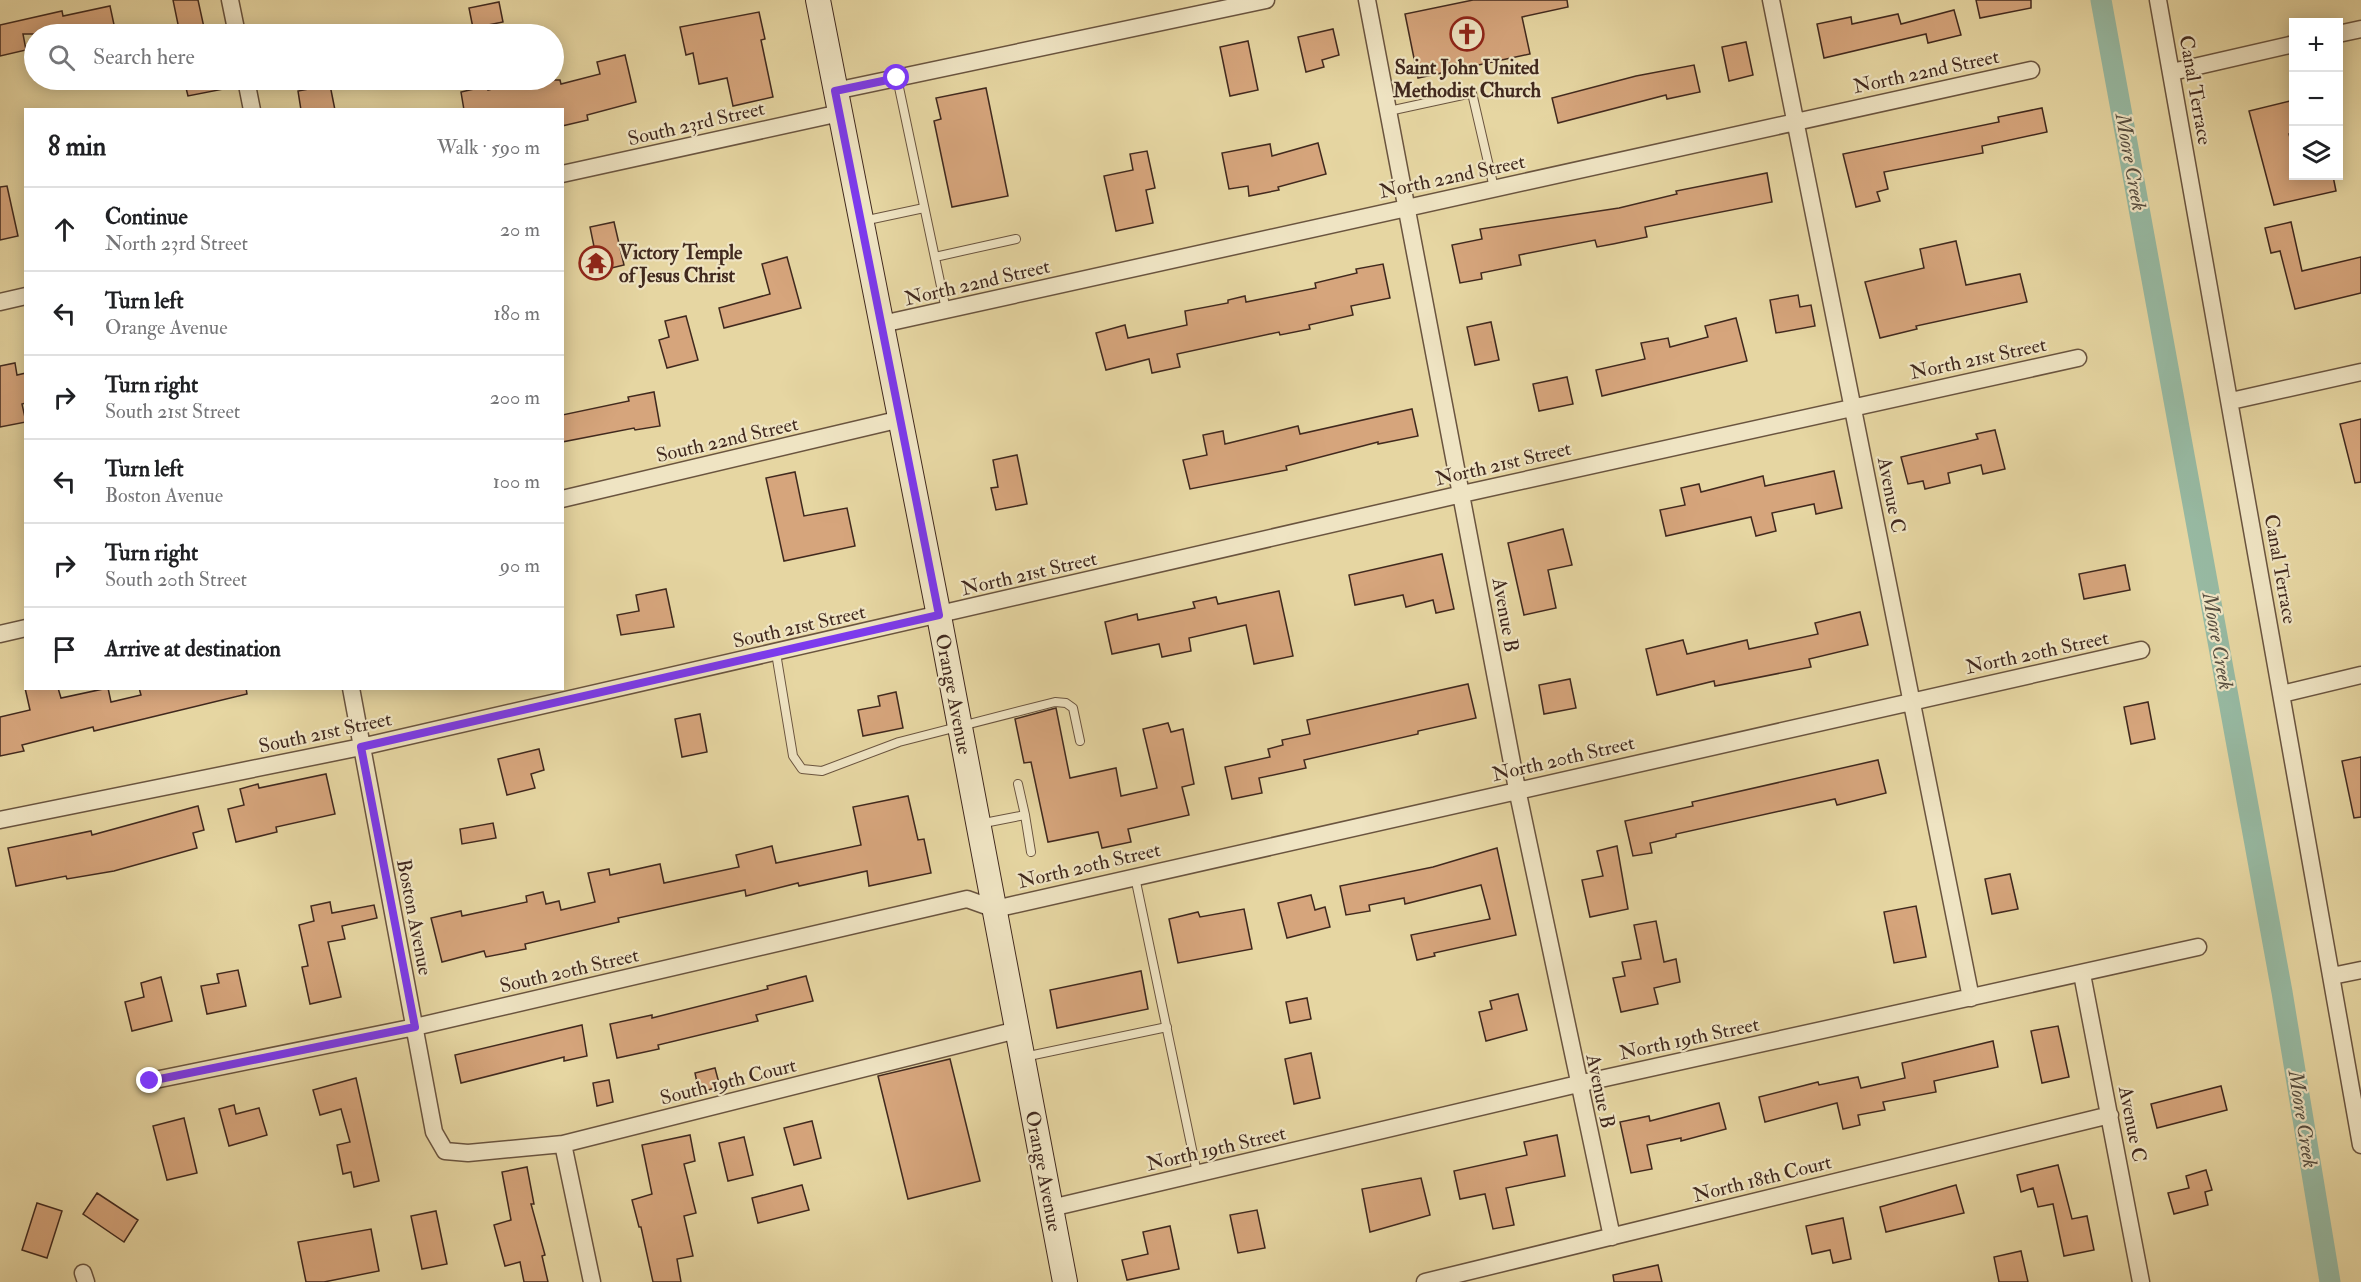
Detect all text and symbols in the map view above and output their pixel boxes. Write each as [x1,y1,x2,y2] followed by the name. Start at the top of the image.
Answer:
[1449,16,1485,52] church icon: Saint John United Methodist Church
[2289,18,2343,180] map controls
[2289,18,2343,72] button: +
[24,24,564,90] search box
[2174,33,2217,147] street label: Canal Terrace
[45,41,78,74] icon: search
[93,43,195,71] text: Search here
[1851,44,2002,99] street label: North 22nd Street
[1392,55,1541,103] place label: Saint John United Methodist Church
[883,64,909,90] route start
[2289,72,2343,126] button: −
[625,95,767,151] street label: South 23rd Street
[2108,109,2152,213] water label: Moore Creek
[2289,126,2343,180] button: layers
[48,131,106,163] text: 8 min
[437,135,540,160] text: Walk · 590 m
[1377,149,1528,204] street label: North 22nd Street
[105,203,188,231] text: Continue
[48,213,81,246] icon: ahead
[500,217,540,242] text: 20 m
[105,231,248,256] text: North 23rd Street
[618,240,743,288] place label: Victory Temple of Jesus Christ
[578,245,614,281] temple icon: Victory Temple of Jesus Christ
[902,253,1053,311] street label: North 22nd Street
[105,287,184,315] text: Turn left
[48,297,81,330] icon: left
[493,301,540,326] text: 180 m
[105,315,228,340] text: Orange Avenue
[1908,332,2049,385] street label: North 21st Street
[105,371,198,399] text: Turn right
[48,381,81,414] icon: right
[490,385,540,410] text: 200 m
[105,399,240,424] text: South 21st Street
[654,411,801,468] street label: South 22nd Street
[1433,436,1574,491] street label: North 21st Street
[1872,454,1911,535] street label: Avenue C
[105,455,184,483] text: Turn left
[48,465,81,498] icon: left
[493,469,540,494] text: 100 m
[105,483,223,508] text: Boston Avenue
[2259,512,2302,626] street label: Canal Terrace
[105,539,198,567] text: Turn right
[959,546,1100,601] street label: North 21st Street
[48,549,81,582] icon: right
[500,553,540,578] text: 90 m
[105,567,247,592] text: South 20th Street
[1486,575,1524,654] street label: Avenue B
[2195,588,2239,692] water label: Moore Creek
[730,599,868,654] street label: South 21st Street
[1963,625,2111,680] street label: North 20th Street
[930,632,977,757] street label: Orange Avenue
[48,633,81,666] icon: arrive
[105,635,281,663] text: Arrive at destination
[256,706,394,759] street label: South 21st Street
[1489,730,1637,787] street label: North 20th Street
[1015,837,1163,894] street label: North 20th Street
[391,857,438,977] street label: Boston Avenue
[497,942,642,999] street label: South 20th Street
[1617,1011,1762,1066] street label: North 19th Street
[1580,1051,1621,1130] street label: Avenue B
[658,1052,799,1110] street label: South 19th Court
[2281,1066,2324,1170] water label: Moore Creek
[136,1067,162,1093] route end
[2113,1083,2152,1164] street label: Avenue C
[1020,1109,1067,1234] street label: Orange Avenue
[1144,1120,1289,1177] street label: North 19th Street
[1690,1149,1835,1208] street label: North 18th Court

